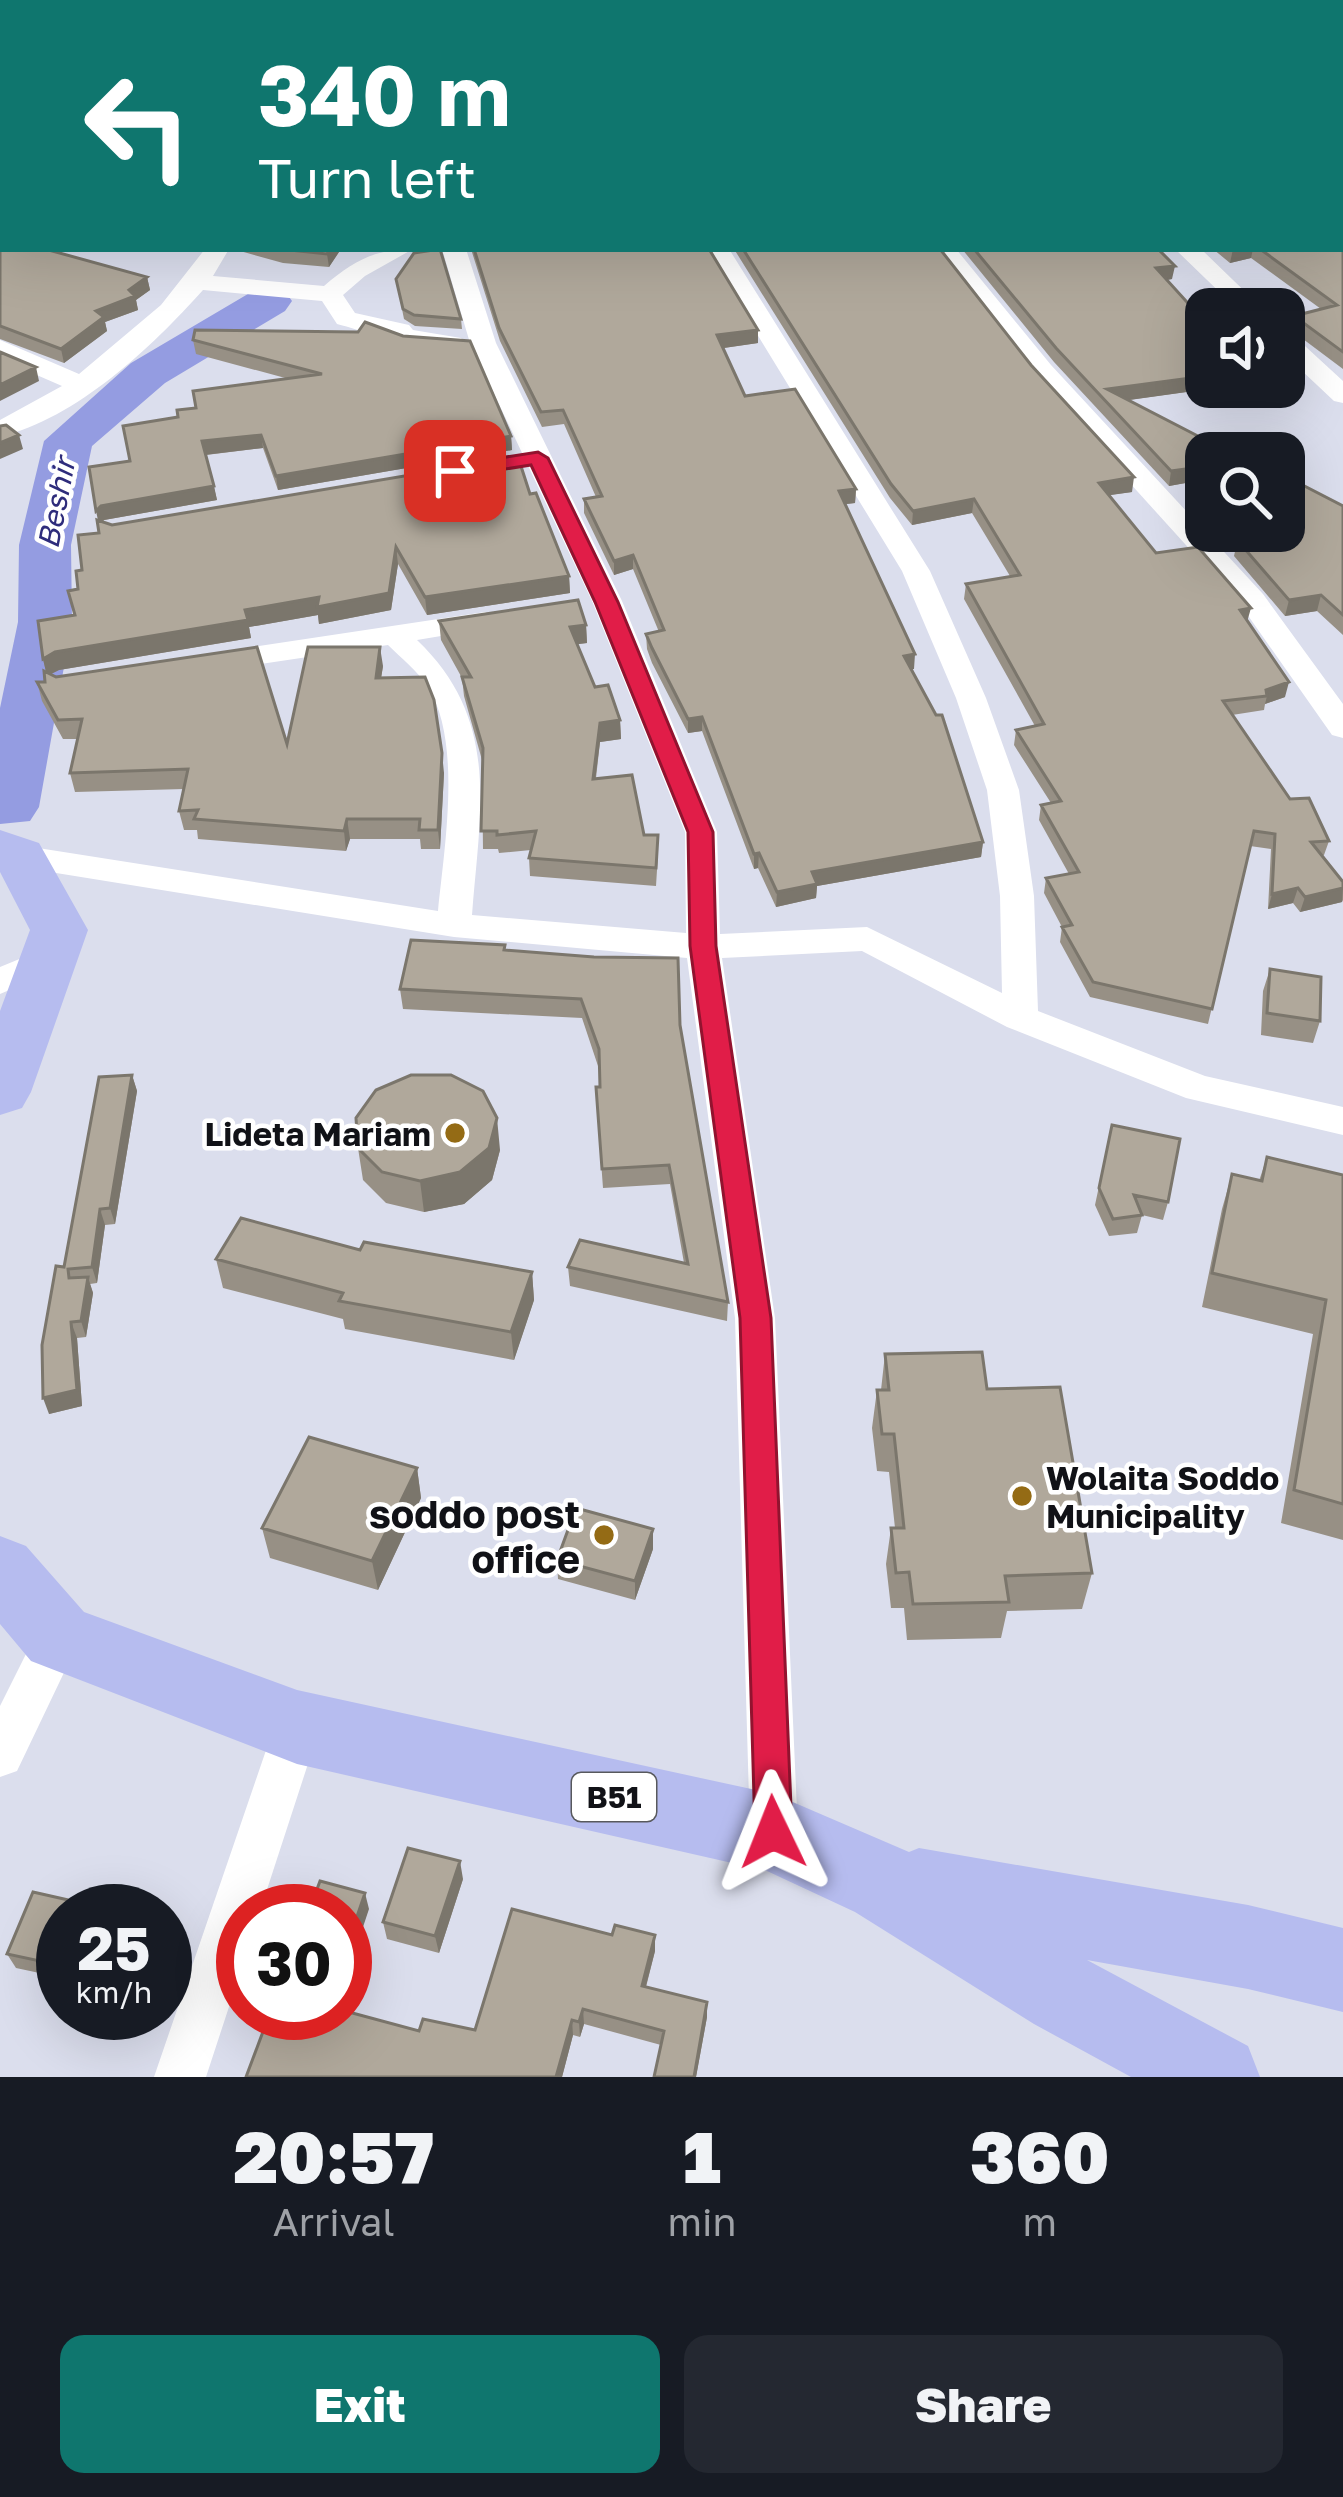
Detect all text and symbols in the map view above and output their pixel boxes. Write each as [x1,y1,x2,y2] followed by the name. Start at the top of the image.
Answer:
[258,44,511,144] text: 340 m
[60,48,216,204] icon: left
[258,145,476,210] text: Turn left
[1185,288,1305,552] map controls
[1185,288,1305,408] button: sound
[404,420,506,522] pin
[1185,432,1305,552] button: search
[422,438,488,504] icon: arrive
[30,450,83,551] water label: Beshir
[205,1114,431,1153] place label: Lideta Mariam
[442,1120,468,1146] marker: Lideta Mariam
[1046,1458,1279,1535] place label: Wolaita Soddo Municipality
[1009,1483,1035,1509] marker: Wolaita Soddo Municipality
[369,1490,580,1582] place label: soddo post office
[591,1522,617,1548] marker: soddo post office
[710,1769,836,1895] position arrow
[572,1773,656,1821] road number: B51
[216,1884,372,2040] speed limit sign: 30
[77,1911,151,1983] text: 25
[76,1974,152,2010] text: km/h
[233,2112,434,2199] text: 20:57
[683,2112,721,2199] text: 1
[970,2112,1110,2199] text: 360
[273,2198,395,2245] text: Arrival
[668,2198,736,2245] text: min
[1022,2198,1057,2245] text: m
[60,2335,660,2473] button: Exit
[684,2335,1283,2473] button: Share

